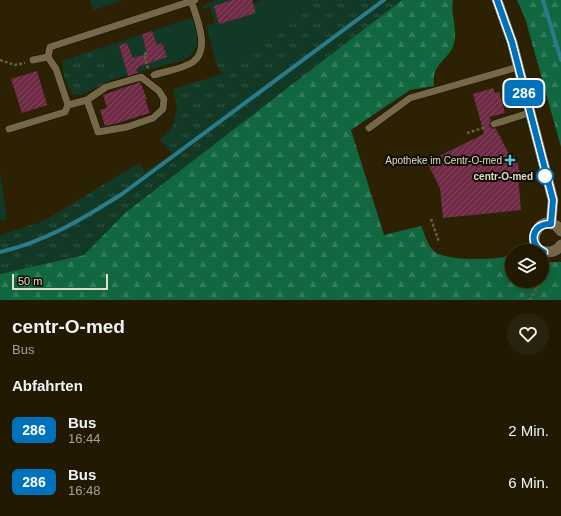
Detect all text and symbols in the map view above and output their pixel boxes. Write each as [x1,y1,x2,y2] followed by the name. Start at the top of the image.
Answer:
[501,80,547,106] line badge: 286
[512,85,536,101] text: 286
[385,155,502,166] place label: Apotheke im Centr-O-med
[505,155,515,165] marker: Apotheke im Centr-O-med
[536,167,554,185] marker: centr-O-med
[474,171,533,182] place label: centr-O-med
[505,244,549,288] map controls
[505,244,549,288] button: layers
[12,272,108,291] scale bar
[18,275,42,287] text: 50 m
[507,313,549,355] button: heart
[12,316,125,337] text: centr-O-med
[12,342,34,357] text: Bus
[12,377,83,394] text: Abfahrten
[68,414,96,431] text: Bus
[22,422,46,438] text: 286
[508,422,549,439] text: 2 Min.
[68,431,101,446] text: 16:44
[68,466,96,483] text: Bus
[22,474,46,490] text: 286
[508,474,549,491] text: 6 Min.
[68,483,101,498] text: 16:48

